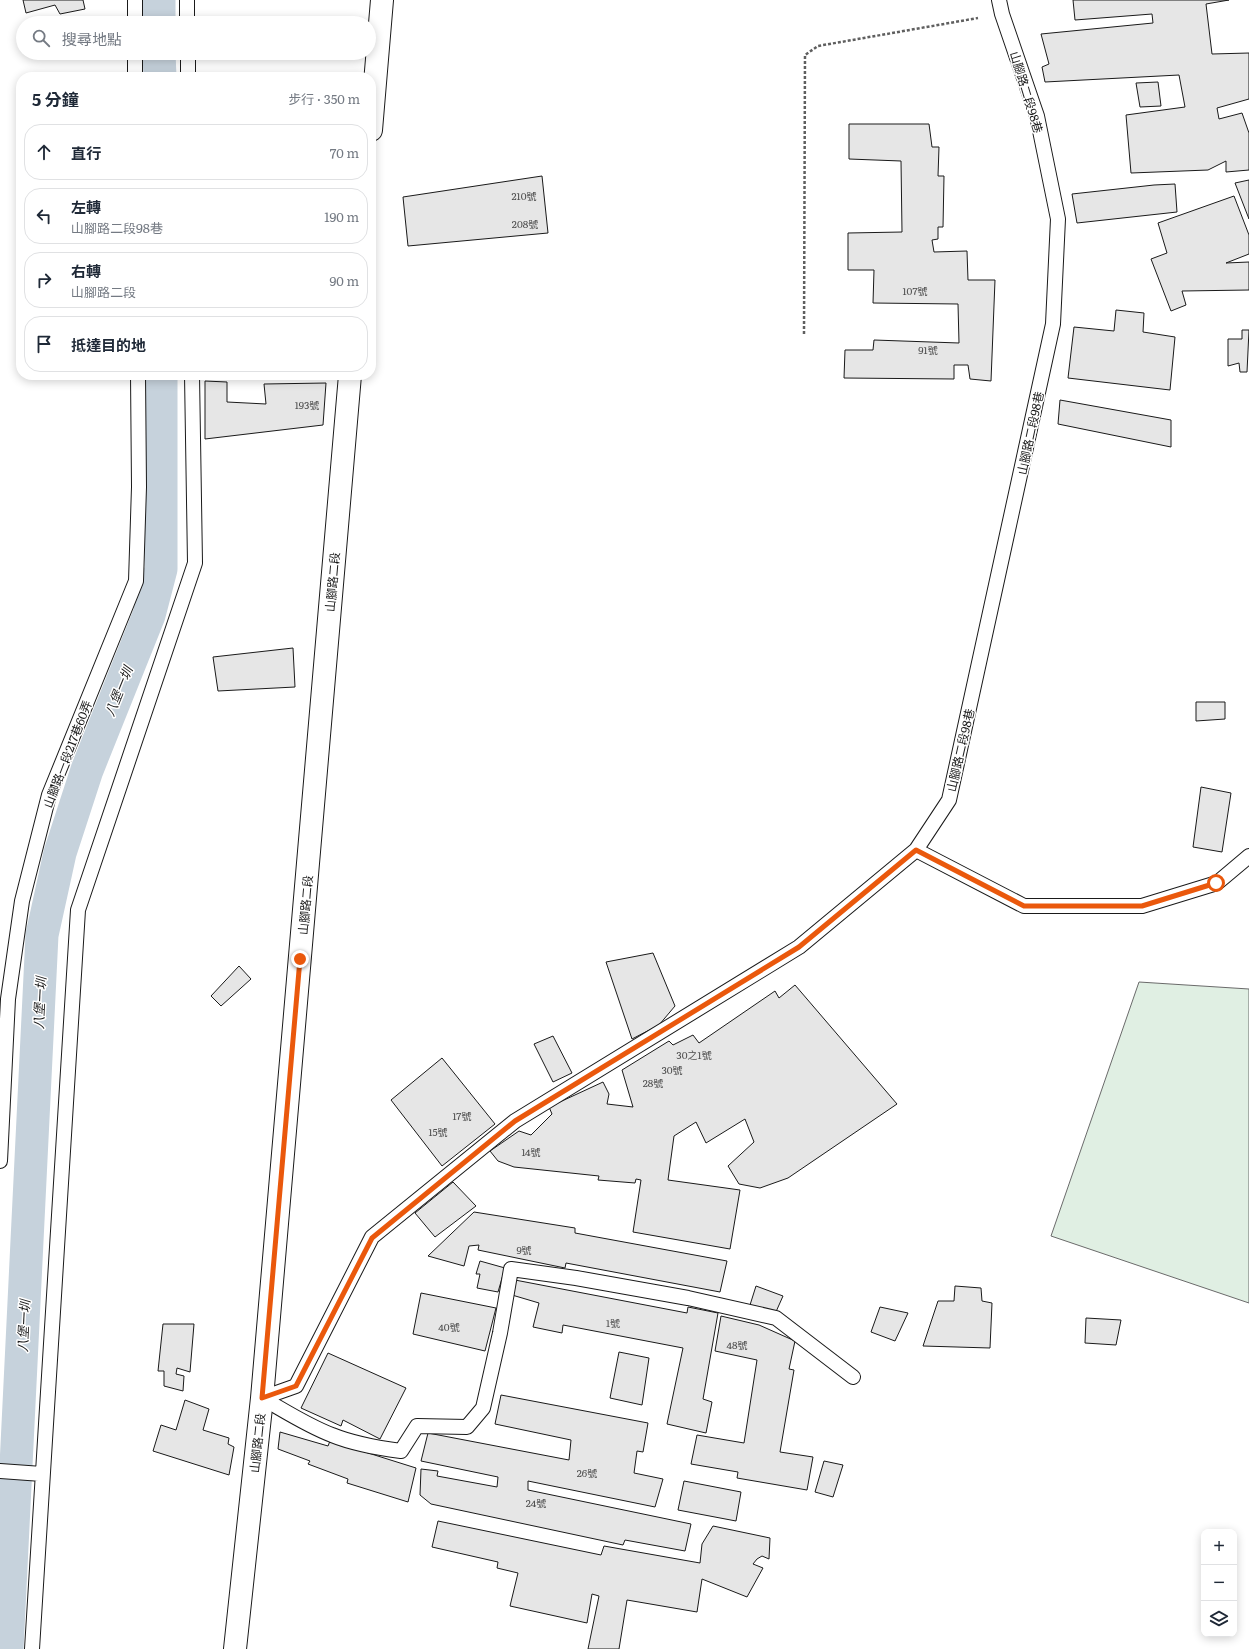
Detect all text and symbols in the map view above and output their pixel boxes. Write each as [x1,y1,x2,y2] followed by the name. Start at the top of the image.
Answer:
[16,16,376,60] search box
[30,27,52,49] icon: search
[62,27,122,50] text: 搜尋地點
[1006,49,1048,135] street label: 山腳路二段98巷
[32,86,79,111] text: 5 分鐘
[288,89,360,108] text: 步行 · 350 m
[33,141,55,163] icon: ahead
[71,141,101,164] text: 直行
[330,143,359,162] text: 70 m
[512,188,536,203] house number: 210號
[71,195,101,218] text: 左轉
[33,205,55,227] icon: left
[324,207,359,226] text: 190 m
[512,216,538,231] house number: 208號
[71,218,163,237] text: 山腳路二段98巷
[71,259,101,282] text: 右轉
[33,269,55,291] icon: right
[329,271,359,290] text: 90 m
[71,282,136,301] text: 山腳路二段
[903,283,927,298] house number: 107號
[33,333,55,355] icon: arrive
[71,333,146,356] text: 抵達目的地
[918,342,938,357] house number: 91號
[1012,390,1048,476] street label: 山腳路二段98巷
[295,397,319,412] house number: 193號
[320,551,344,613] street label: 山腳路二段
[99,661,137,719] water label: 八堡一圳
[38,698,96,810] street label: 山腳路一段217巷60弄
[942,707,978,793] street label: 山腳路二段98巷
[293,874,317,936] street label: 山腳路二段
[1207,874,1225,892] route start
[291,950,309,968] route end
[28,975,50,1029] water label: 八堡一圳
[676,1047,712,1062] house number: 30之1號
[661,1062,683,1077] house number: 30號
[643,1075,663,1090] house number: 28號
[453,1108,471,1123] house number: 17號
[428,1124,448,1139] house number: 15號
[521,1144,541,1159] house number: 14號
[516,1242,532,1257] house number: 9號
[12,1298,34,1352] water label: 八堡一圳
[606,1315,620,1330] house number: 1號
[438,1319,460,1334] house number: 40號
[726,1337,748,1352] house number: 48號
[245,1412,269,1474] street label: 山腳路二段
[577,1465,597,1480] house number: 26號
[526,1495,546,1510] house number: 24號
[1201,1529,1237,1637] map controls
[1201,1529,1237,1565] button: +
[1201,1565,1237,1601] button: −
[1201,1601,1237,1637] button: layers

